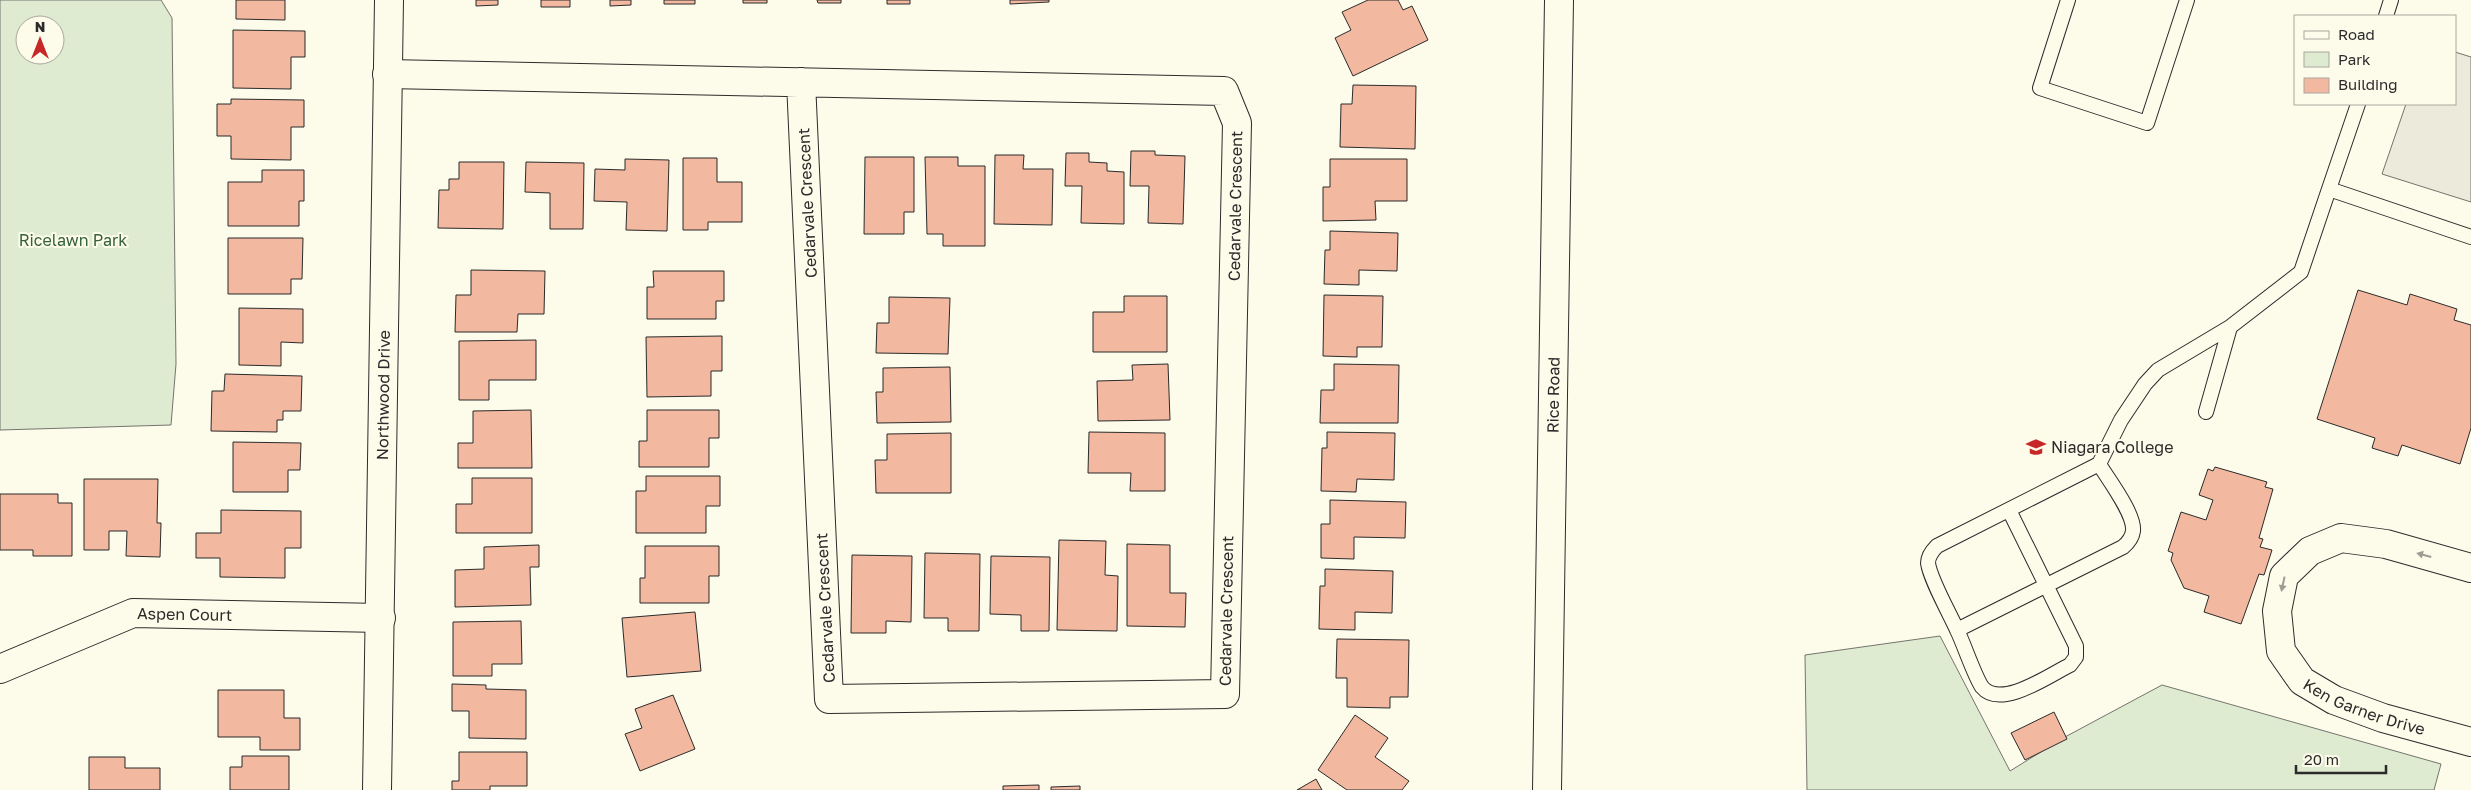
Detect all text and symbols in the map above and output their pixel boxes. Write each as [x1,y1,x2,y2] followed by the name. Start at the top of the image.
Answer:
[15,15,65,65] north arrow
[2294,15,2456,105] legend
[35,18,45,35] text: N
[2338,25,2375,43] text: Road
[2338,50,2371,68] text: Park
[2338,75,2398,93] text: Building
[793,127,821,279] street label: Cedarvale Crescent
[1224,131,1246,281] street label: Cedarvale Crescent
[19,230,127,250] park label: Ricelawn Park
[372,330,394,460] street label: Northwood Drive
[1542,357,1564,433] street label: Rice Road
[2025,436,2047,458] school or university icon: Niagara College
[2051,437,2173,457] place label: Niagara College
[811,532,839,684] street label: Cedarvale Crescent
[1215,536,1237,686] street label: Cedarvale Crescent
[2416,550,2431,558] one-way arrow
[2278,576,2286,592] one-way arrow
[137,603,233,625] street label: Aspen Court
[2300,674,2428,739] street label: Ken Garner Drive
[2296,742,2386,774] scale bar
[2304,750,2339,768] text: 20 m

